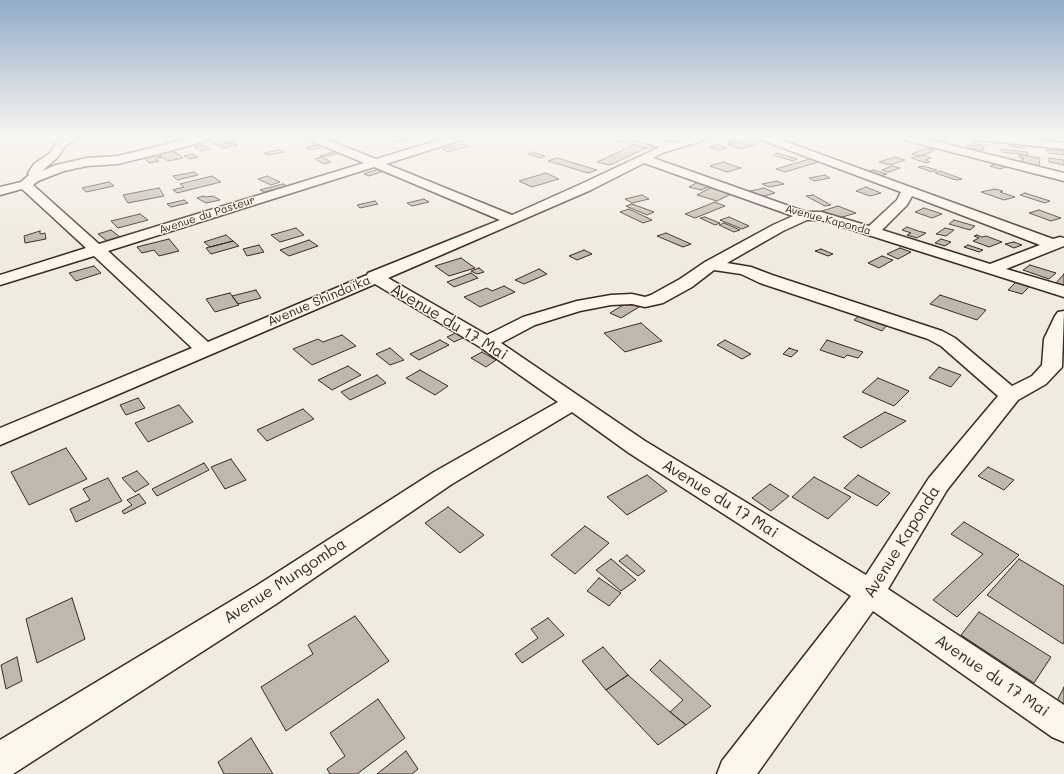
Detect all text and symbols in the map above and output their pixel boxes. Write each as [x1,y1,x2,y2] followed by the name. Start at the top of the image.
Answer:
[157,193,257,237] street label: Avenue du Pasteur
[784,202,872,238] street label: Avenue Kaponda
[265,272,373,330] street label: Avenue Shindaïka
[387,279,511,365] street label: Avenue du 17 Mai
[658,456,782,542] street label: Avenue du 17 Mai
[860,482,944,602] street label: Avenue Kaponda
[220,534,350,628] street label: Avenue Mungomba
[931,631,1053,721] street label: Avenue du 17 Mai

